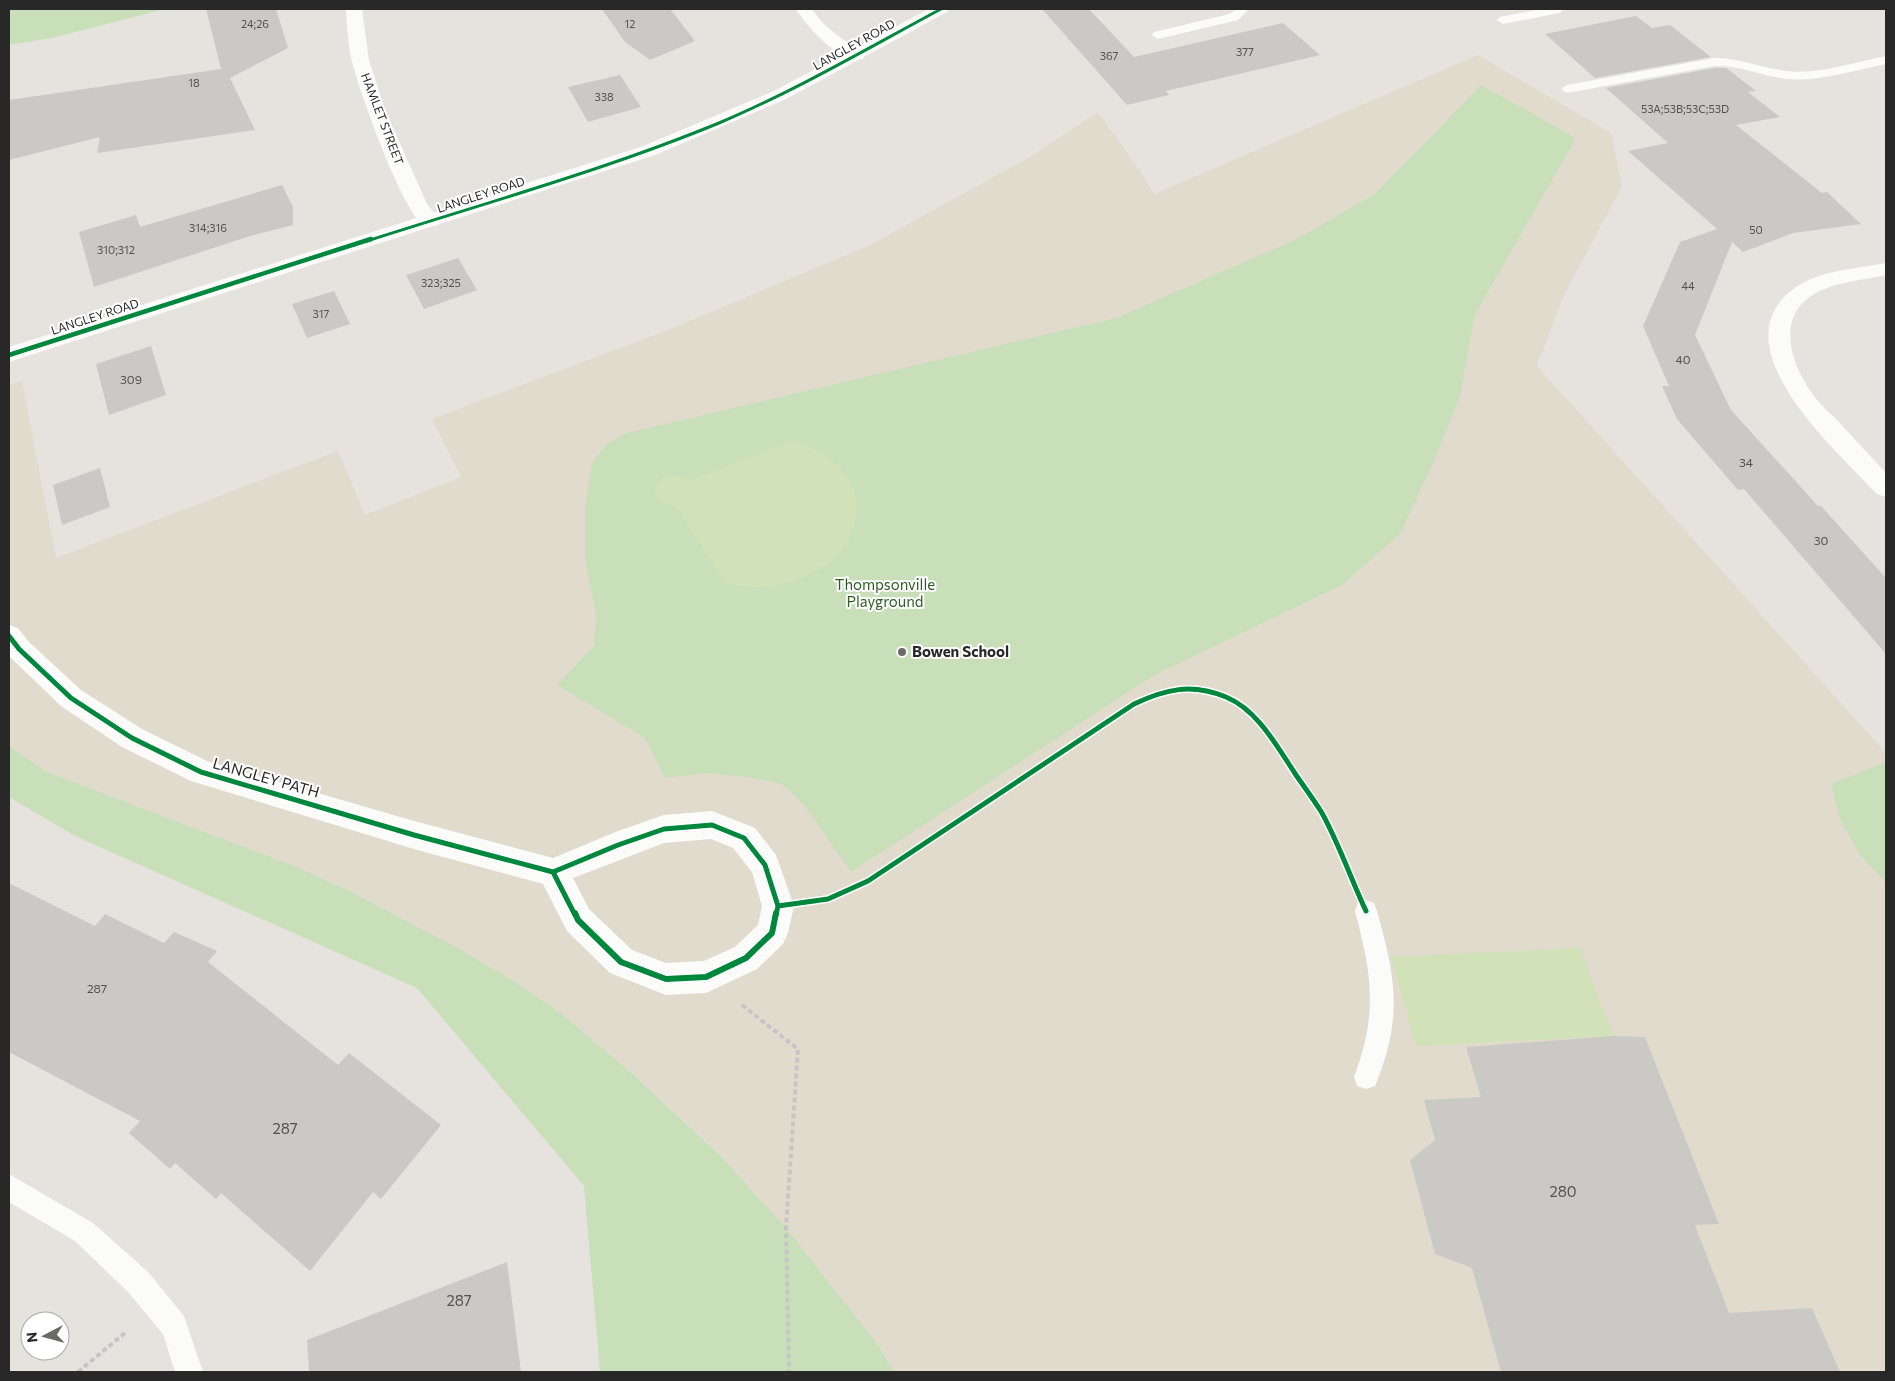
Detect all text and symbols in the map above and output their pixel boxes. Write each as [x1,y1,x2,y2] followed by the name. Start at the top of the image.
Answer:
[810,16,897,72] street label: LANGLEY ROAD
[241,17,269,31] house number: 24;26
[625,17,635,30] house number: 12
[1236,45,1254,58] house number: 377
[1100,49,1119,62] house number: 367
[359,71,407,167] street label: HAMLET STREET
[188,76,200,89] house number: 18
[594,90,614,103] house number: 338
[1641,102,1729,116] house number: 53A;53B;53C;53D
[435,173,527,215] street label: LANGLEY ROAD
[189,221,227,235] house number: 314;316
[1749,223,1763,236] house number: 50
[97,243,135,257] house number: 310;312
[421,276,461,290] house number: 323;325
[1681,279,1695,292] house number: 44
[49,295,141,337] street label: LANGLEY ROAD
[313,307,330,320] house number: 317
[1675,352,1691,366] house number: 40
[120,372,142,386] house number: 309
[1739,455,1753,469] house number: 34
[1814,533,1829,547] house number: 30
[835,575,935,610] park label: Thompsonville Playground
[912,642,1009,660] place label: Bowen School
[896,646,908,658] marker: Bowen School
[211,753,322,801] street label: LANGLEY PATH
[87,981,107,995] house number: 287
[272,1119,298,1137] house number: 287
[1549,1182,1577,1200] house number: 280
[446,1291,472,1309] house number: 287
[20,1311,70,1361] north arrow
[23,1331,41,1344] text: N

